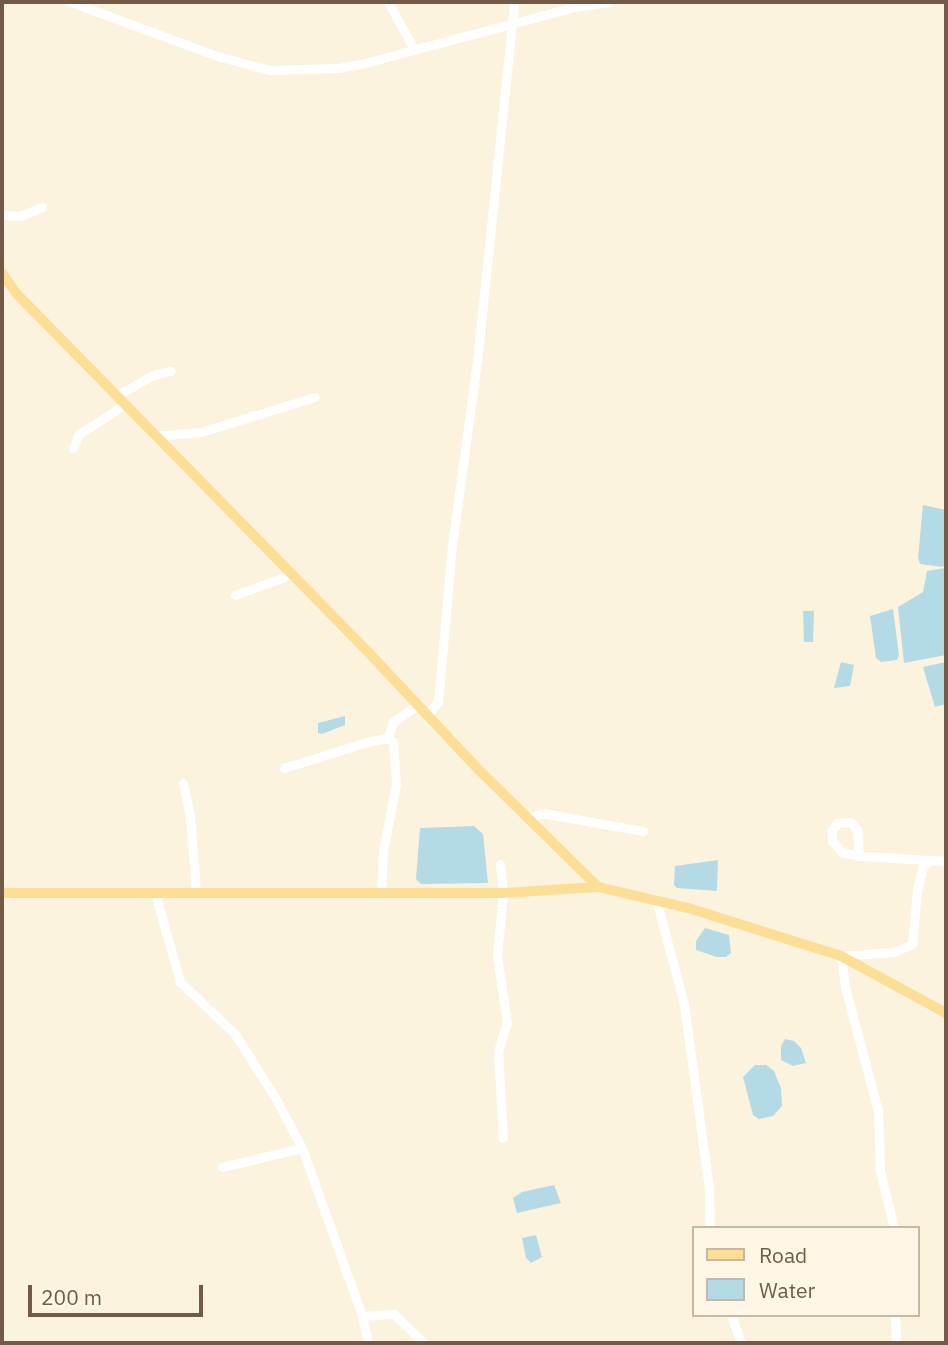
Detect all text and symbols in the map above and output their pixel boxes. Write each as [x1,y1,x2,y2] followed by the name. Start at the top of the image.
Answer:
[692,1226,920,1317] legend
[759,1241,807,1269] text: Road
[32,1272,206,1316] scale bar
[759,1276,815,1304] text: Water
[41,1283,102,1311] text: 200 m

